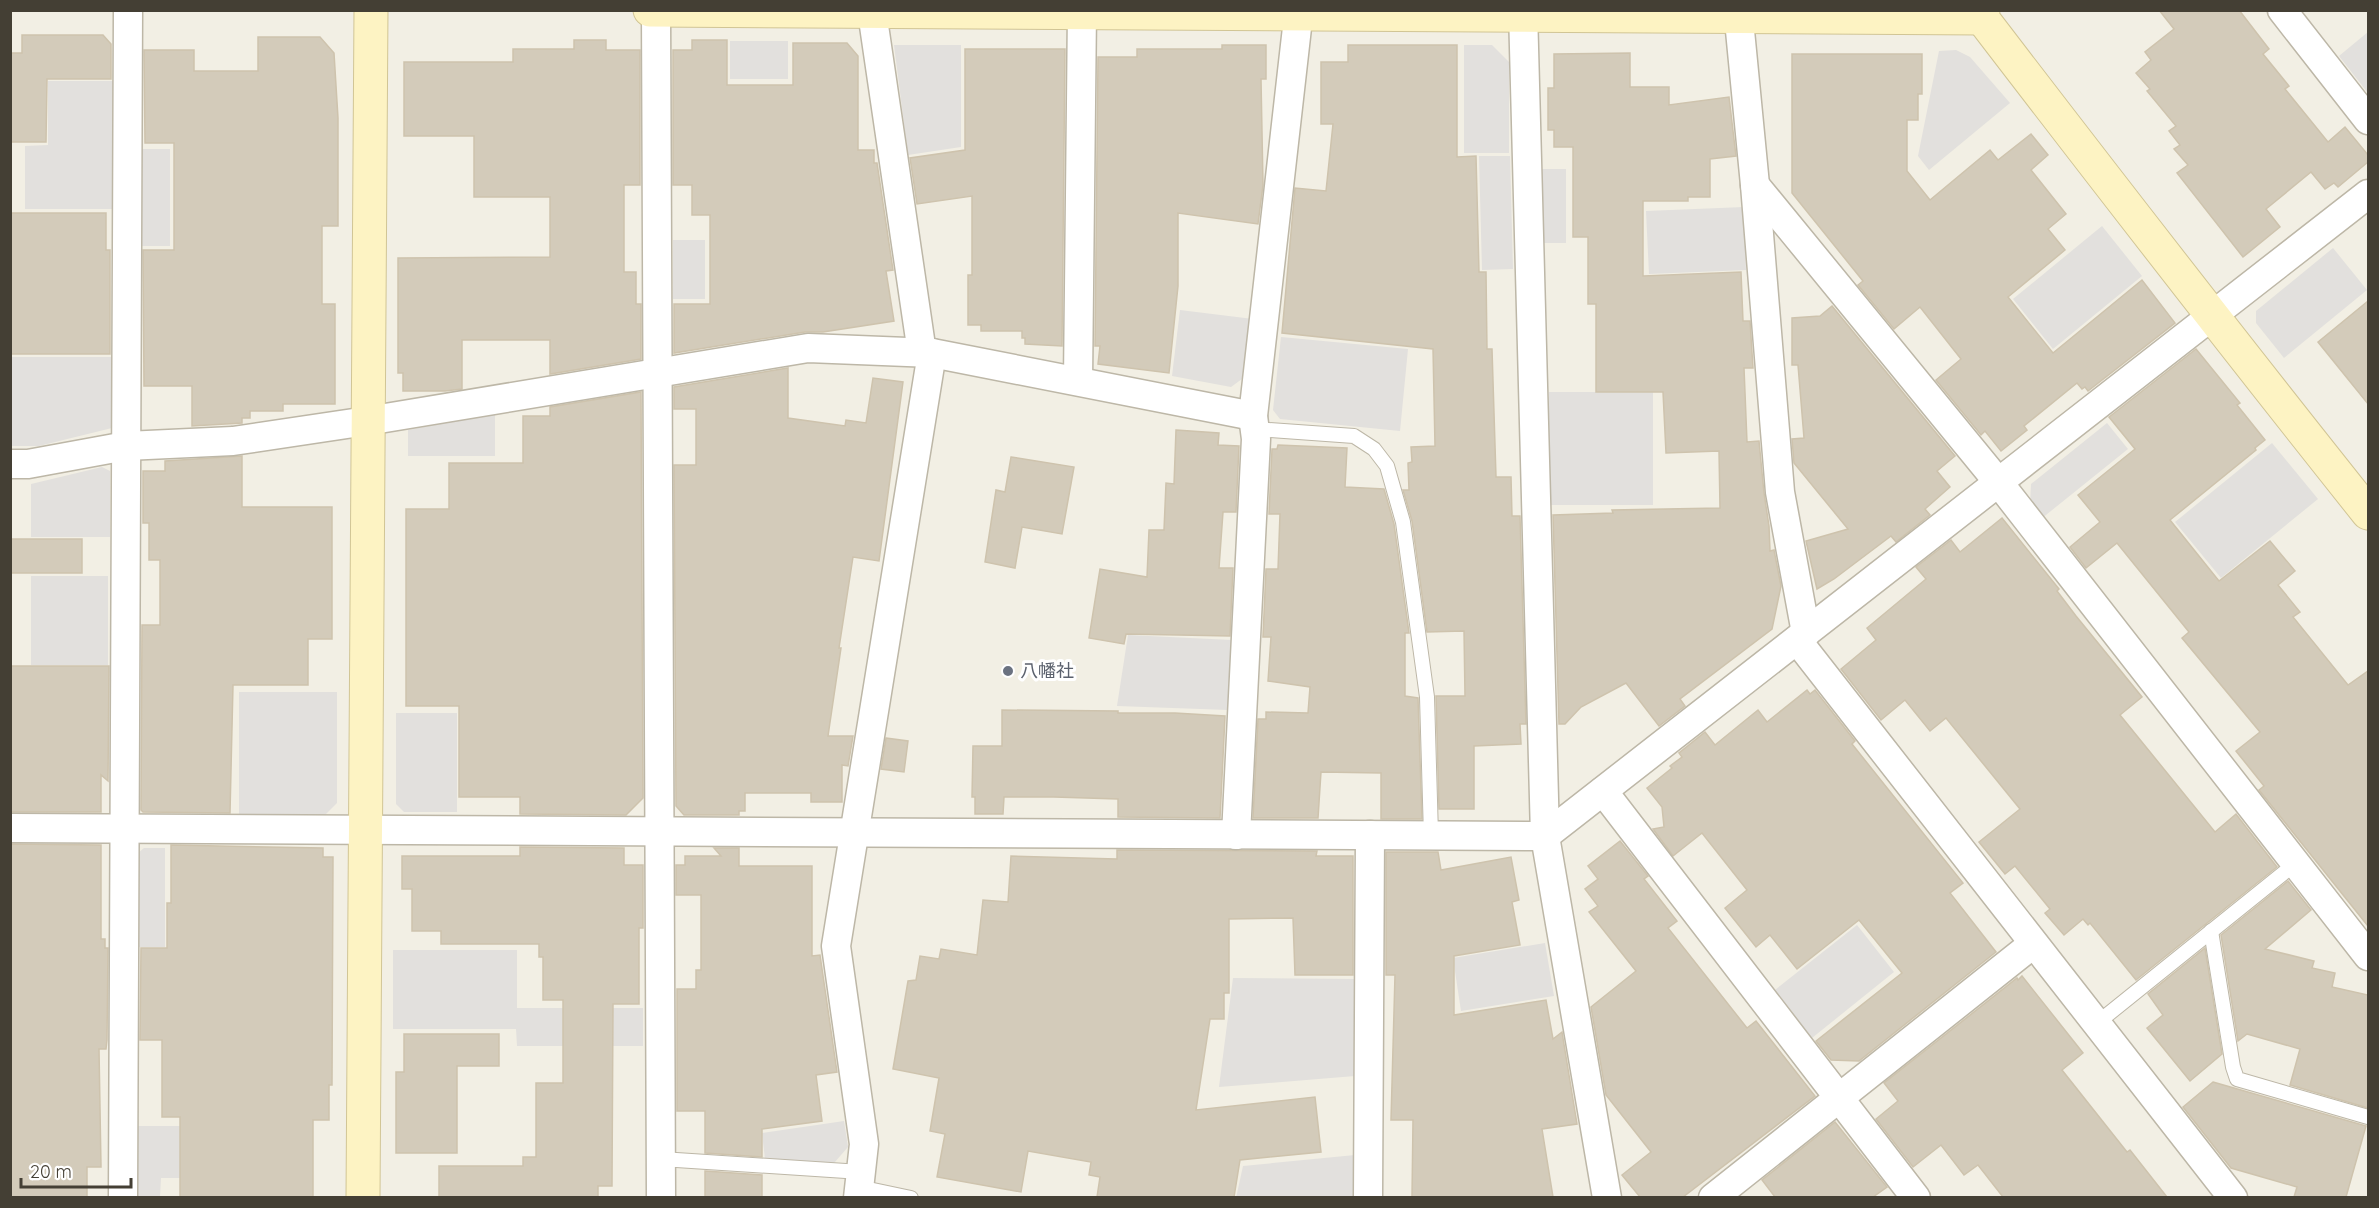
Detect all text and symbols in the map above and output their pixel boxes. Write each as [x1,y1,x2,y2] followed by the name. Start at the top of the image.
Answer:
[1020,659,1074,682] place label: 八幡社
[1001,664,1015,678] marker: 八幡社
[21,1151,130,1189] scale bar
[30,1160,72,1183] text: 20 m

